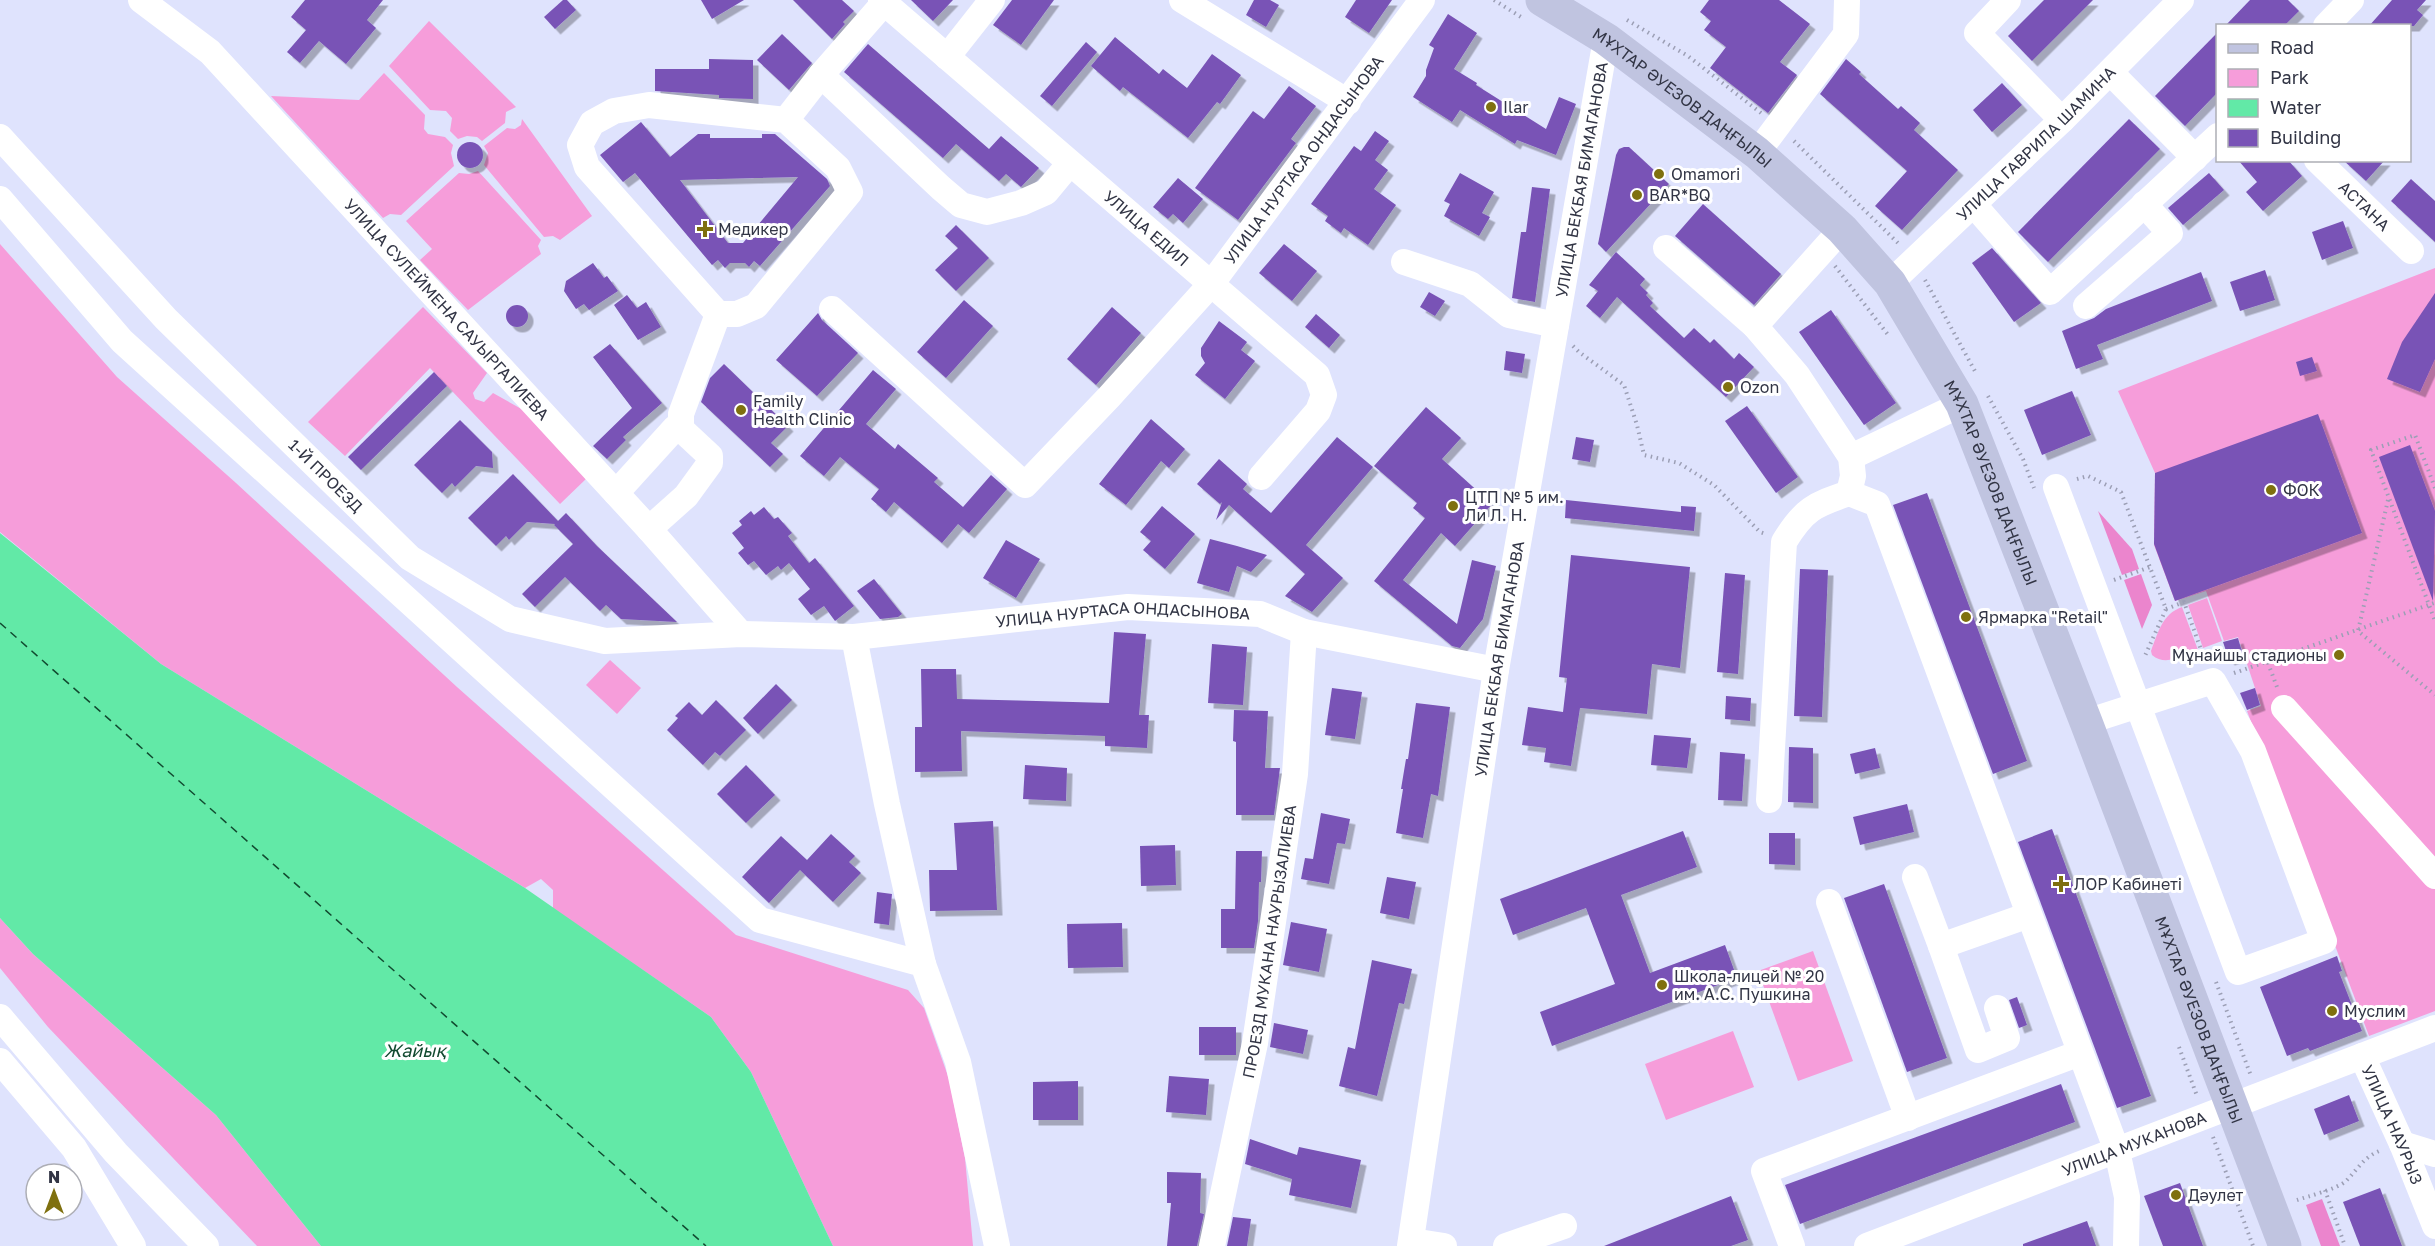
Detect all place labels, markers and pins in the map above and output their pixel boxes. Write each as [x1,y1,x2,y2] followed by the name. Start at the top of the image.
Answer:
[1503,97,1528,117] place label: Ilar
[1484,100,1498,114] marker: Ilar
[1671,164,1740,184] place label: Omamori
[1652,167,1666,181] marker: Omamori
[1649,185,1711,205] place label: BAR*BQ
[1630,188,1644,202] marker: BAR*BQ
[718,219,788,239] place label: Медикер
[696,220,714,238] marker: Медикер
[1740,377,1779,397] place label: Ozon
[1721,380,1735,394] marker: Ozon
[753,391,852,429] place label: Family Health Clinic
[734,403,748,417] marker: Family Health Clinic
[2283,480,2320,500] place label: ФОК
[2264,483,2278,497] marker: ФОК
[1465,487,1564,525] place label: ЦТП № 5 им. Ли Л. Н.
[1446,499,1460,513] marker: ЦТП № 5 им. Ли Л. Н.
[1978,607,2108,627] place label: Ярмарка "Retail"
[1959,610,1973,624] marker: Ярмарка "Retail"
[2172,645,2327,665] place label: Мұнайшы стадионы
[2332,648,2346,662] marker: Мұнайшы стадионы
[2074,874,2182,894] place label: ЛОР Кабинетi
[2052,875,2070,893] marker: ЛОР Кабинетi
[1674,966,1824,1004] place label: Школа-лицей № 20 им. А.С. Пушкина
[1655,978,1669,992] marker: Школа-лицей № 20 им. А.С. Пушкина
[2344,1001,2406,1021] place label: Муслим
[2325,1004,2339,1018] marker: Муслим
[2188,1185,2244,1205] place label: Дәулет
[2169,1188,2183,1202] marker: Дәулет

